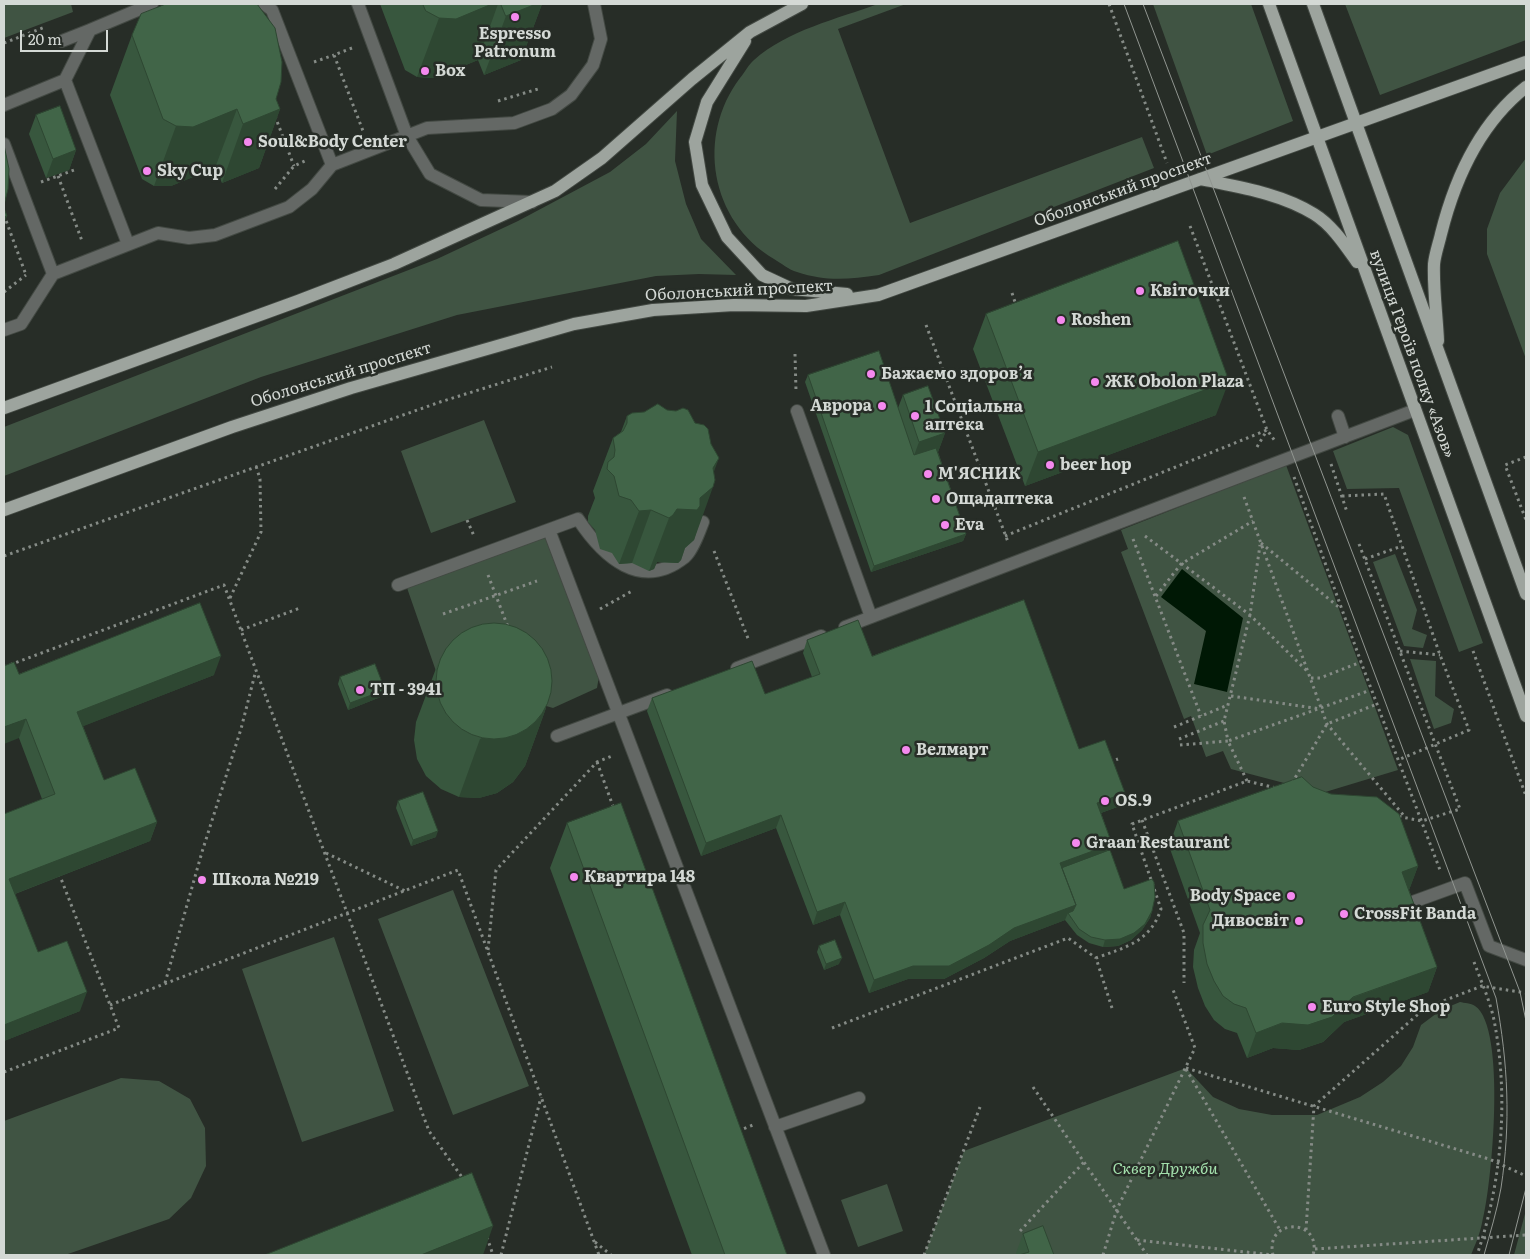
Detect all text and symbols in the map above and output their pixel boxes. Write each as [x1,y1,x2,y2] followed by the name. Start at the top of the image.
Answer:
[509,11,521,23] marker: Espresso Patronum
[22,20,110,52] scale bar
[474,24,556,62] place label: Espresso Patronum
[28,27,62,50] text: 20 m
[435,61,465,81] place label: Box
[419,65,431,77] marker: Box
[258,132,407,152] place label: Soul&Body Center
[242,136,254,148] marker: Soul&Body Center
[1031,149,1215,231] street label: Оболонський проспект
[157,161,223,181] place label: Sky Cup
[141,165,153,177] marker: Sky Cup
[1365,247,1459,461] street label: вулиця Героїв полку «Азов»
[645,276,833,306] street label: Оболонський проспект
[1150,281,1230,301] place label: Квіточки
[1134,285,1146,297] marker: Квіточки
[1071,310,1131,330] place label: Roshen
[1055,314,1067,326] marker: Roshen
[248,338,434,412] street label: Оболонський проспект
[881,364,1033,384] place label: Бажаємо здоровʼя
[865,368,877,380] marker: Бажаємо здоровʼя
[1105,372,1244,392] place label: ЖК Obolon Plaza
[1089,376,1101,388] marker: ЖК Obolon Plaza
[810,396,872,416] place label: Аврора
[925,397,1023,435] place label: 1 Соціальна аптека
[876,400,888,412] marker: Аврора
[909,410,921,422] marker: 1 Соціальна аптека
[1060,455,1132,475] place label: beer hop
[1044,459,1056,471] marker: beer hop
[938,464,1020,484] place label: М'ЯСНИК
[922,468,934,480] marker: М'ЯСНИК
[946,489,1053,509] place label: Ощадаптека
[930,493,942,505] marker: Ощадаптека
[955,515,984,535] place label: Eva
[939,519,951,531] marker: Eva
[370,680,442,700] place label: ТП - 3941
[354,684,366,696] marker: ТП - 3941
[916,740,989,760] place label: Велмарт
[900,744,912,756] marker: Велмарт
[1115,791,1152,811] place label: OS.9
[1099,795,1111,807] marker: OS.9
[1086,833,1230,853] place label: Graan Restaurant
[1070,837,1082,849] marker: Graan Restaurant
[584,867,695,887] place label: Квартира 148
[212,870,319,890] place label: Школа №219
[568,871,580,883] marker: Квартира 148
[196,874,208,886] marker: Школа №219
[1190,886,1281,906] place label: Body Space
[1285,890,1297,902] marker: Body Space
[1354,904,1476,924] place label: CrossFit Banda
[1338,908,1350,920] marker: CrossFit Banda
[1212,911,1289,931] place label: Дивосвіт
[1293,915,1305,927] marker: Дивосвіт
[1322,997,1450,1017] place label: Euro Style Shop
[1306,1001,1318,1013] marker: Euro Style Shop
[1112,1159,1218,1179] park label: Сквер Дружби

